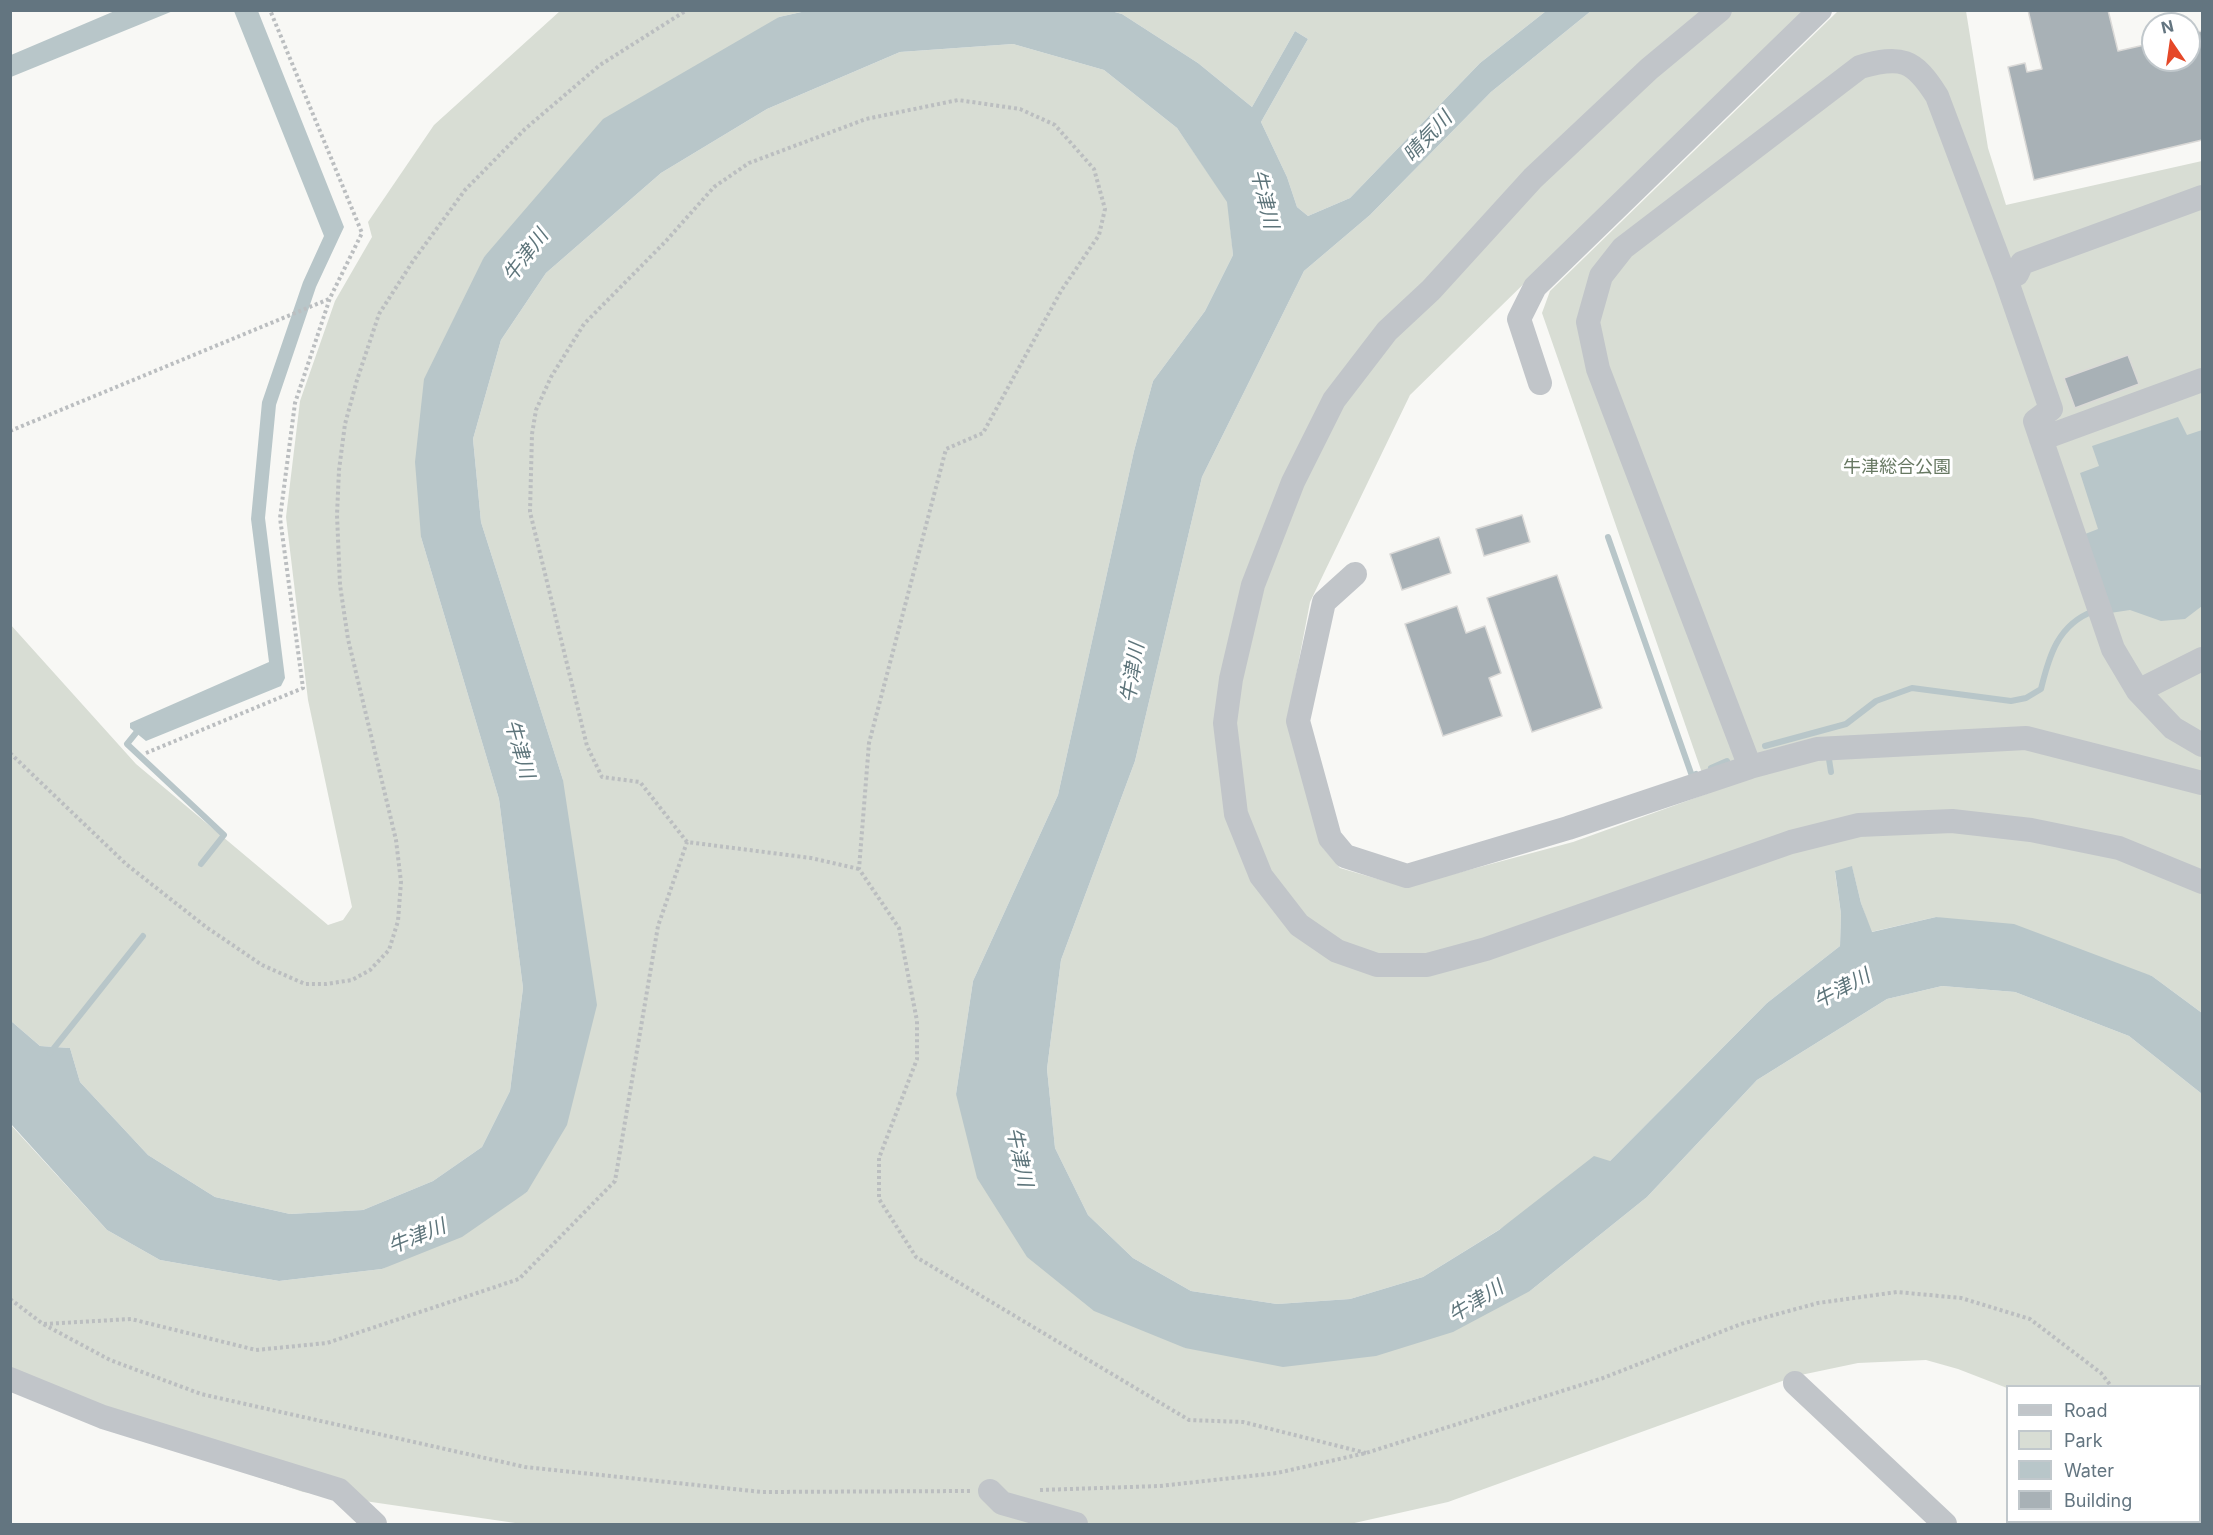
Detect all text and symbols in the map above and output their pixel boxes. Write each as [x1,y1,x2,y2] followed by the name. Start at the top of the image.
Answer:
[2141,12,2201,72] north arrow
[2159,15,2176,38] text: N
[1399,107,1457,167] water label: 晴気川
[1245,167,1283,231] water label: 牛津川
[498,225,554,287] water label: 牛津川
[1843,457,1951,479] park label: 牛津総合公園
[1116,641,1150,705] water label: 牛津川
[499,717,539,781] water label: 牛津川
[1810,964,1874,1014] water label: 牛津川
[1001,1125,1037,1189] water label: 牛津川
[385,1215,449,1259] water label: 牛津川
[1444,1276,1508,1328] water label: 牛津川
[2006,1385,2201,1523] legend
[2064,1400,2107,1421] text: Road
[2064,1430,2103,1451] text: Park
[2064,1460,2114,1481] text: Water
[2064,1490,2132,1511] text: Building

